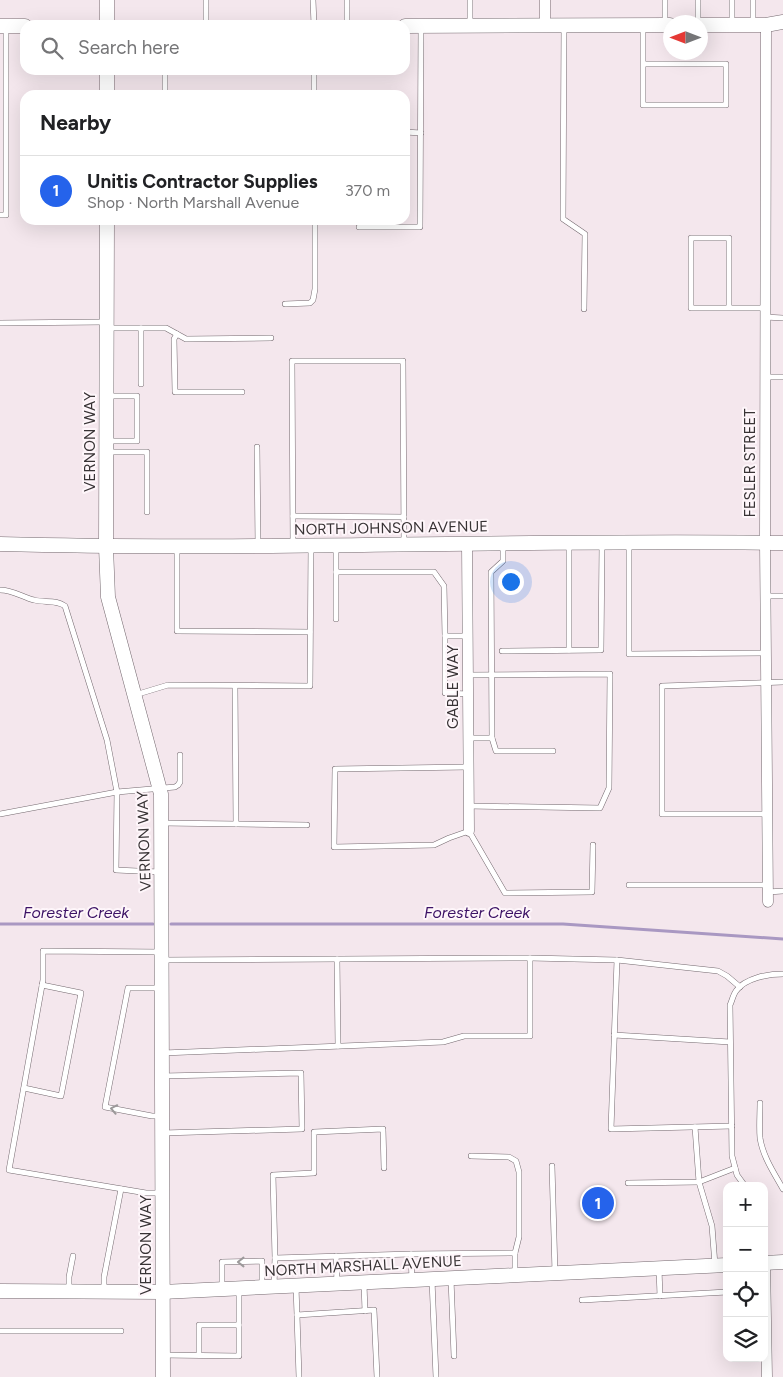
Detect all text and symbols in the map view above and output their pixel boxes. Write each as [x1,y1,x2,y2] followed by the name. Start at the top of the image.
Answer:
[663,15,708,60] north arrow
[20,20,410,75] search box
[38,34,66,62] icon: search
[78,36,180,59] text: Search here
[40,110,111,135] text: Nearby
[87,170,318,193] text: Unitis Contractor Supplies
[53,181,59,200] text: 1
[345,181,390,200] text: 370 m
[87,193,299,212] text: Shop · North Marshall Avenue
[81,392,99,492] street label: VERNON WAY
[741,408,759,517] street label: FESLER STREET
[294,517,488,539] street label: NORTH JOHNSON AVENUE
[498,569,524,595] your location
[444,645,462,729] street label: GABLE WAY
[133,791,155,891] street label: VERNON WAY
[23,903,130,922] water label: Forester Creek
[424,903,531,922] water label: Forester Creek
[110,1104,119,1115] one-way arrow
[723,1182,768,1362] map controls
[723,1182,768,1227] button: +
[582,1184,614,1222] pin: 1
[137,1195,155,1295] street label: VERNON WAY
[723,1227,768,1272] button: −
[264,1252,462,1280] street label: NORTH MARSHALL AVENUE
[237,1257,245,1267] one-way arrow
[723,1272,768,1317] button: locate
[723,1317,768,1362] button: layers

